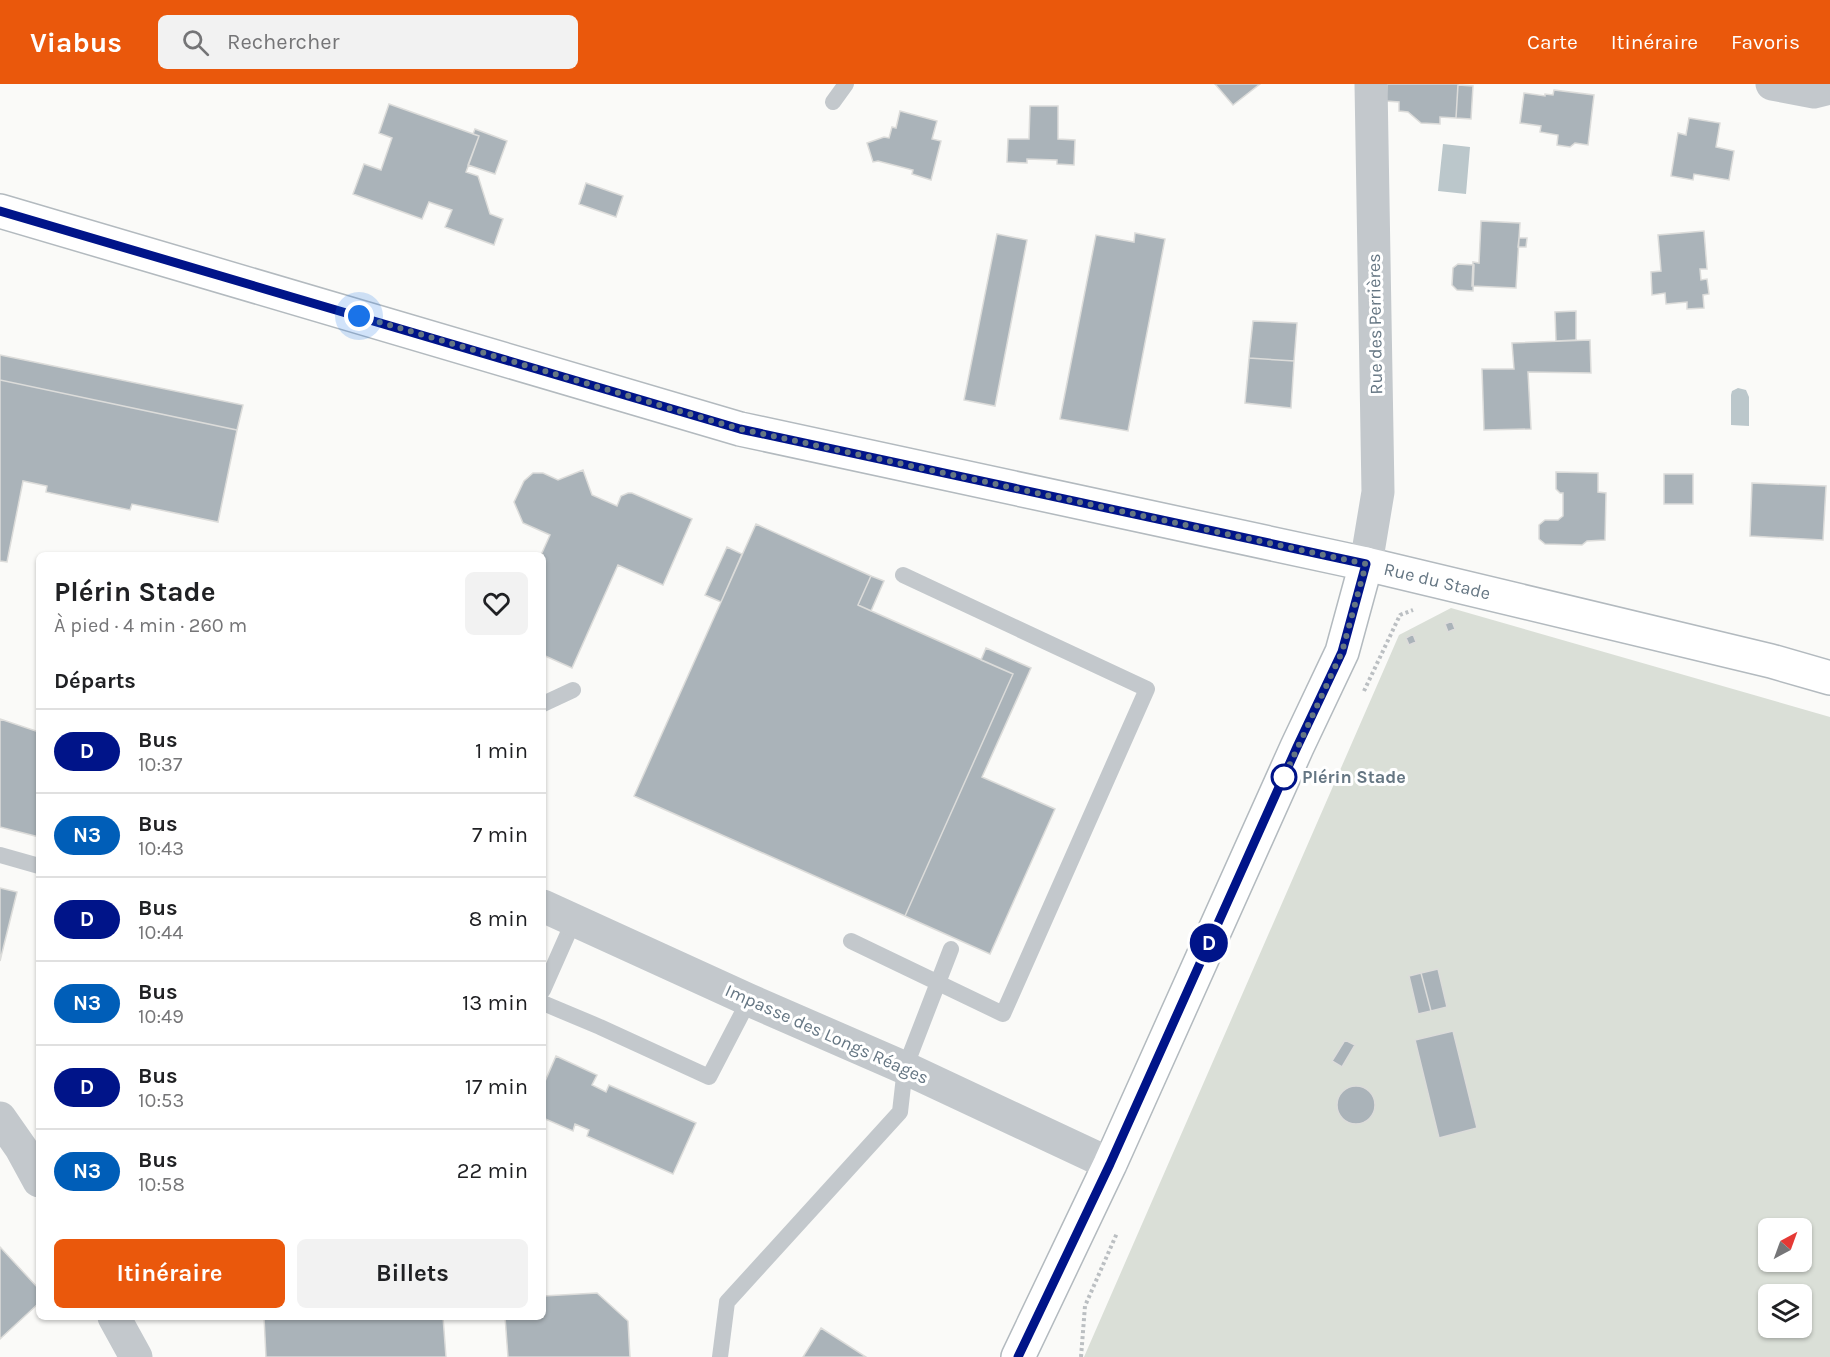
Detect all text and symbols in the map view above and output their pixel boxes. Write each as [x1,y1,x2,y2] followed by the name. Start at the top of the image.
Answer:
[158,15,578,69] search box
[30,26,122,59] text: Viabus
[179,26,212,59] icon: search
[227,29,339,55] text: Rechercher
[1527,30,1578,54] text: Carte
[1611,30,1698,54] text: Itinéraire
[1731,30,1800,54] text: Favoris
[1363,253,1387,395] street label: Rue des Perrières
[344,301,374,331] your location
[1382,558,1493,604] street label: Rue du Stade
[465,572,528,635] button: heart
[54,575,216,608] text: Plérin Stade
[54,614,247,637] text: À pied · 4 min · 260 m
[54,668,136,694] text: Départs
[138,727,178,753] text: Bus
[475,738,528,764] text: 1 min
[80,739,94,763] text: D
[138,753,182,776] text: 10:37
[1271,764,1297,790] marker: Plérin Stade
[1302,766,1406,788] place label: Plérin Stade
[138,811,178,837] text: Bus
[472,822,528,848] text: 7 min
[73,823,101,847] text: N3
[138,837,184,860] text: 10:43
[138,895,178,921] text: Bus
[469,906,528,932] text: 8 min
[80,907,94,931] text: D
[138,921,183,944] text: 10:44
[1190,924,1228,962] line badge: D
[1202,931,1216,955] text: D
[138,979,178,1005] text: Bus
[722,979,932,1089] street label: Impasse des Longs Réages
[462,990,528,1016] text: 13 min
[73,991,101,1015] text: N3
[138,1005,184,1028] text: 10:49
[138,1063,178,1089] text: Bus
[465,1074,528,1100] text: 17 min
[80,1075,94,1099] text: D
[138,1089,184,1112] text: 10:53
[138,1147,178,1173] text: Bus
[457,1158,528,1184] text: 22 min
[73,1159,101,1183] text: N3
[138,1173,185,1196] text: 10:58
[1758,1218,1812,1272] north arrow
[1758,1218,1812,1338] map controls
[54,1239,285,1308] button: Itinéraire
[297,1239,528,1308] button: Billets
[1758,1284,1812,1338] button: layers

